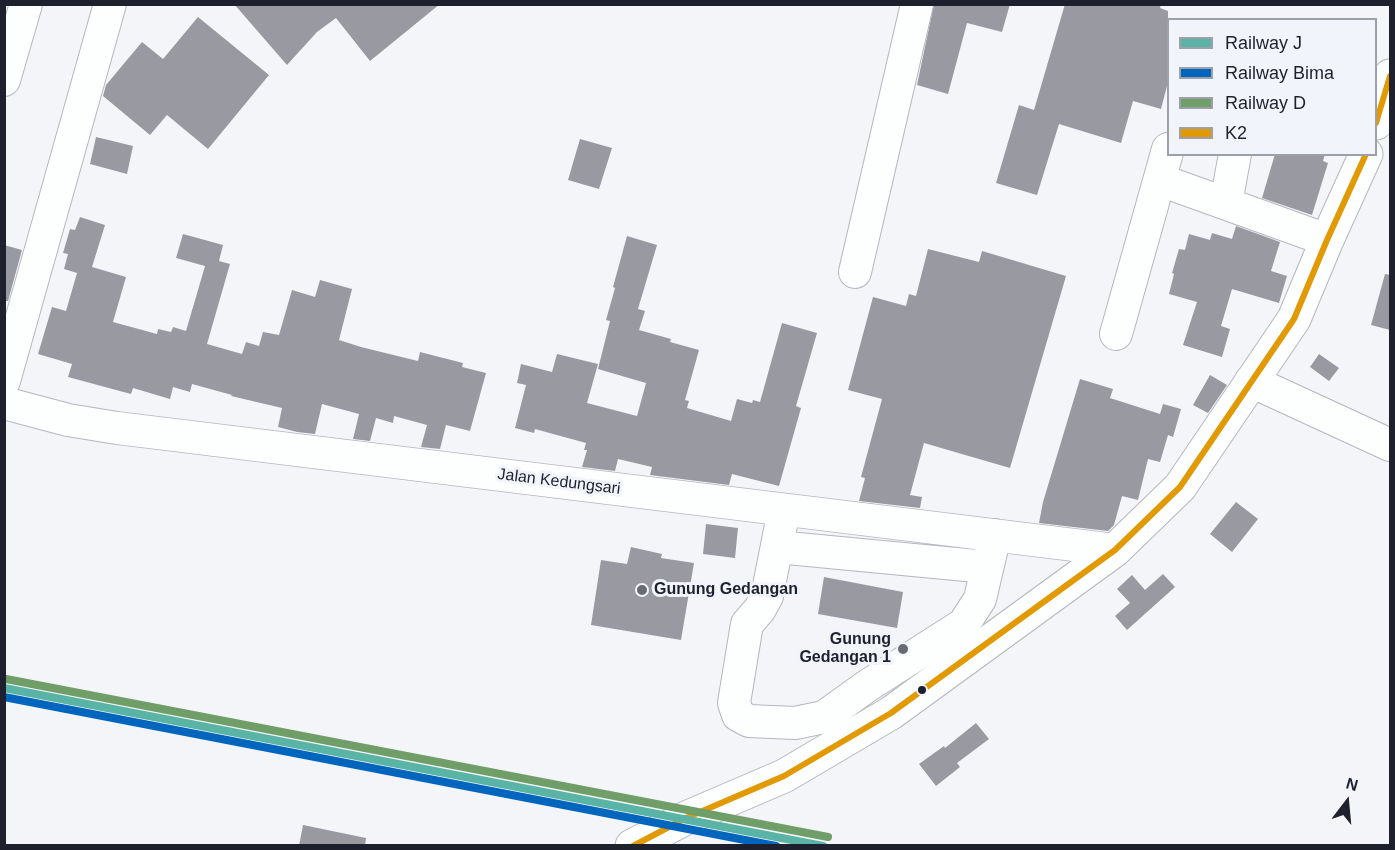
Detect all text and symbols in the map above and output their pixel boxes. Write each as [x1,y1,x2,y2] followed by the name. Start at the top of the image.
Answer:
[1167,18,1377,156] legend
[1225,33,1302,53] text: Railway J
[1225,63,1334,83] text: Railway Bima
[1225,93,1306,113] text: Railway D
[1225,123,1247,143] text: K2
[496,465,622,499] street label: Jalan Kedungsari
[654,580,798,600] place label: Gunung Gedangan
[635,583,649,597] marker: Gunung Gedangan
[799,630,891,668] place label: Gunung Gedangan 1
[896,642,910,656] marker: Gunung Gedangan 1
[916,684,928,696] unlabelled marker
[1317,772,1377,832] north arrow
[1344,774,1360,794] text: N

